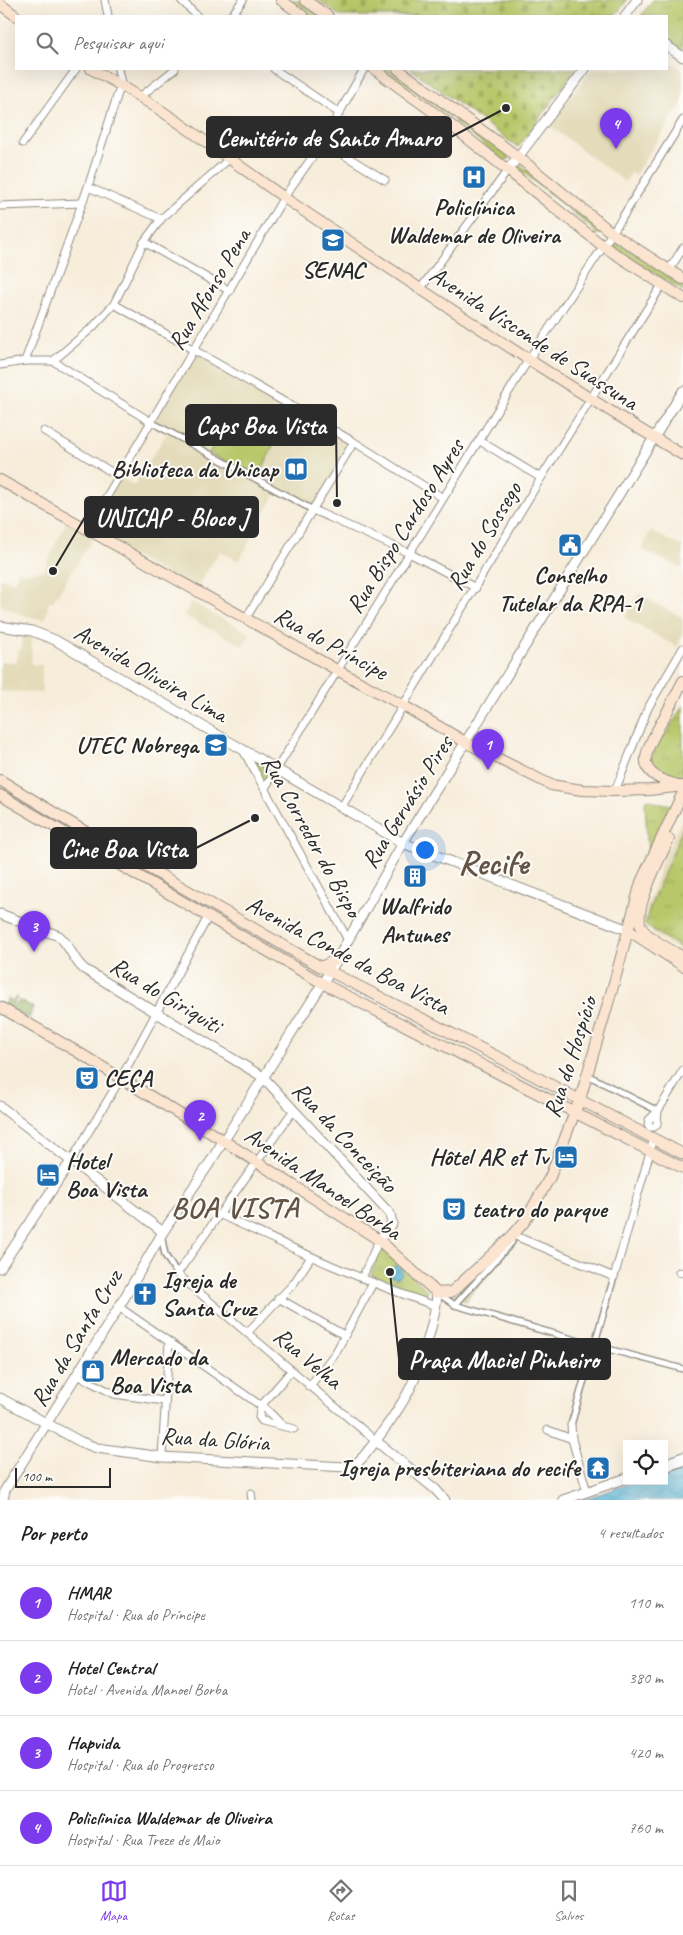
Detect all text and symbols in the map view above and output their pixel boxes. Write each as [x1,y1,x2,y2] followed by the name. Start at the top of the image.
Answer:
[15,15,668,70] search box
[33,29,61,57] icon: search
[73,31,163,55] text: Pesquisar aqui
[600,108,632,149] pin: 4
[207,117,451,157] callout: Cemitério de Santo Amaro
[217,122,443,154] text: Cemitério de Santo Amaro
[461,164,487,190] hospital icon: Policlínica Waldemar de Oliveira
[388,192,562,250] place label: Policlínica Waldemar de Oliveira
[161,221,258,355] street label: Rua Afonso Pena
[320,227,346,253] school or university icon: SENAC
[302,255,367,285] place label: SENAC
[424,259,645,417] street label: Avenida Visconde de Suassuna
[186,405,336,445] callout: Caps Boa Vista
[196,410,328,442] text: Caps Boa Vista
[339,432,472,619] street label: Rua Bispo Cardoso Ayres
[111,454,280,484] place label: Biblioteca da Unicap
[283,456,309,482] library icon: Biblioteca da Unicap
[440,475,529,596] street label: Rua do Sossego
[85,497,258,537] callout: UNICAP - Bloco J
[96,502,253,534] text: UNICAP - Bloco J
[557,532,583,558] public building icon: Conselho Tutelar da RPA-1
[499,560,645,618] place label: Conselho Tutelar da RPA-1
[269,600,395,687] street label: Rua do Príncipe
[69,617,235,730] street label: Avenida Oliveira Lima
[354,729,461,874] street label: Rua Gervásio Pires
[472,729,504,770] pin: 1
[76,730,200,760] place label: UTEC Nobrega
[203,732,229,758] school or university icon: UTEC Nobrega
[255,750,370,924] street label: Rua Corredor do Bispo
[51,828,196,868] callout: Cine Boa Vista
[61,833,190,865] text: Cine Boa Vista
[412,837,438,863] your location
[458,841,531,884] district label: Recife
[402,863,428,889] building icon: Walfrido Antunes
[241,889,456,1022] street label: Avenida Conde da Boa Vista
[379,891,453,949] place label: Walfrido Antunes
[18,911,50,952] pin: 3
[105,950,229,1041] street label: Rua do Giriquiti
[536,990,604,1121] street label: Rua do Hospício
[104,1063,154,1093] place label: CEÇA
[74,1065,100,1091] theatre icon: CEÇA
[286,1075,405,1200] street label: Rua da Conceição
[184,1100,216,1141] pin: 2
[239,1120,408,1247] street label: Avenida Manoel Borba
[430,1142,551,1172] place label: Hôtel AR et Tv
[553,1144,579,1170] hotel icon: Hôtel AR et Tv
[66,1146,149,1204] place label: Hotel Boa Vista
[35,1162,61,1188] hotel icon: Hotel Boa Vista
[171,1189,300,1226] district label: BOA VISTA
[472,1194,609,1224] place label: teatro do parque
[441,1196,467,1222] theatre icon: teatro do parque
[23,1262,130,1412] street label: Rua da Santa Cruz
[162,1265,258,1323] place label: Igreja de Santa Cruz
[132,1281,158,1307] church icon: Igreja de Santa Cruz
[267,1321,350,1396] street label: Rua Velha
[399,1339,610,1379] callout: Praça Maciel Pinheiro
[110,1342,209,1400] place label: Mercado da Boa Vista
[409,1344,602,1376] text: Praça Maciel Pinheiro
[80,1358,106,1384] shop icon: Mercado da Boa Vista
[160,1420,272,1458] street label: Rua da Glória
[623,1440,668,1485] map controls
[623,1440,668,1485] button: locate
[339,1453,582,1483] place label: Igreja presbiteriana do recife
[585,1455,611,1481] temple icon: Igreja presbiteriana do recife
[15,1465,111,1488] scale bar
[22,1468,52,1485] text: 100 m
[20,1520,87,1546] text: Por perto
[598,1523,663,1543] text: 4 resultados
[67,1581,111,1605] text: HMAR
[32,1593,40,1613] text: 1
[629,1593,663,1613] text: 110 m
[67,1605,205,1625] text: Hospital · Rua do Príncipe
[67,1656,155,1680] text: Hotel Central
[32,1668,40,1688] text: 2
[629,1668,663,1688] text: 380 m
[67,1680,227,1700] text: Hotel · Avenida Manoel Borba
[67,1731,119,1755] text: Hapvida
[32,1743,40,1763] text: 3
[629,1743,663,1763] text: 420 m
[67,1755,214,1775] text: Hospital · Rua do Progresso
[67,1806,272,1830] text: Policlinica Waldemar de Oliveira
[32,1818,40,1838] text: 4
[629,1818,663,1838] text: 760 m
[67,1830,219,1850] text: Hospital · Rua Treze de Maio
[100,1877,128,1924] tab: Mapa
[327,1877,355,1924] tab: Rotas
[554,1877,583,1924] tab: Salvos

